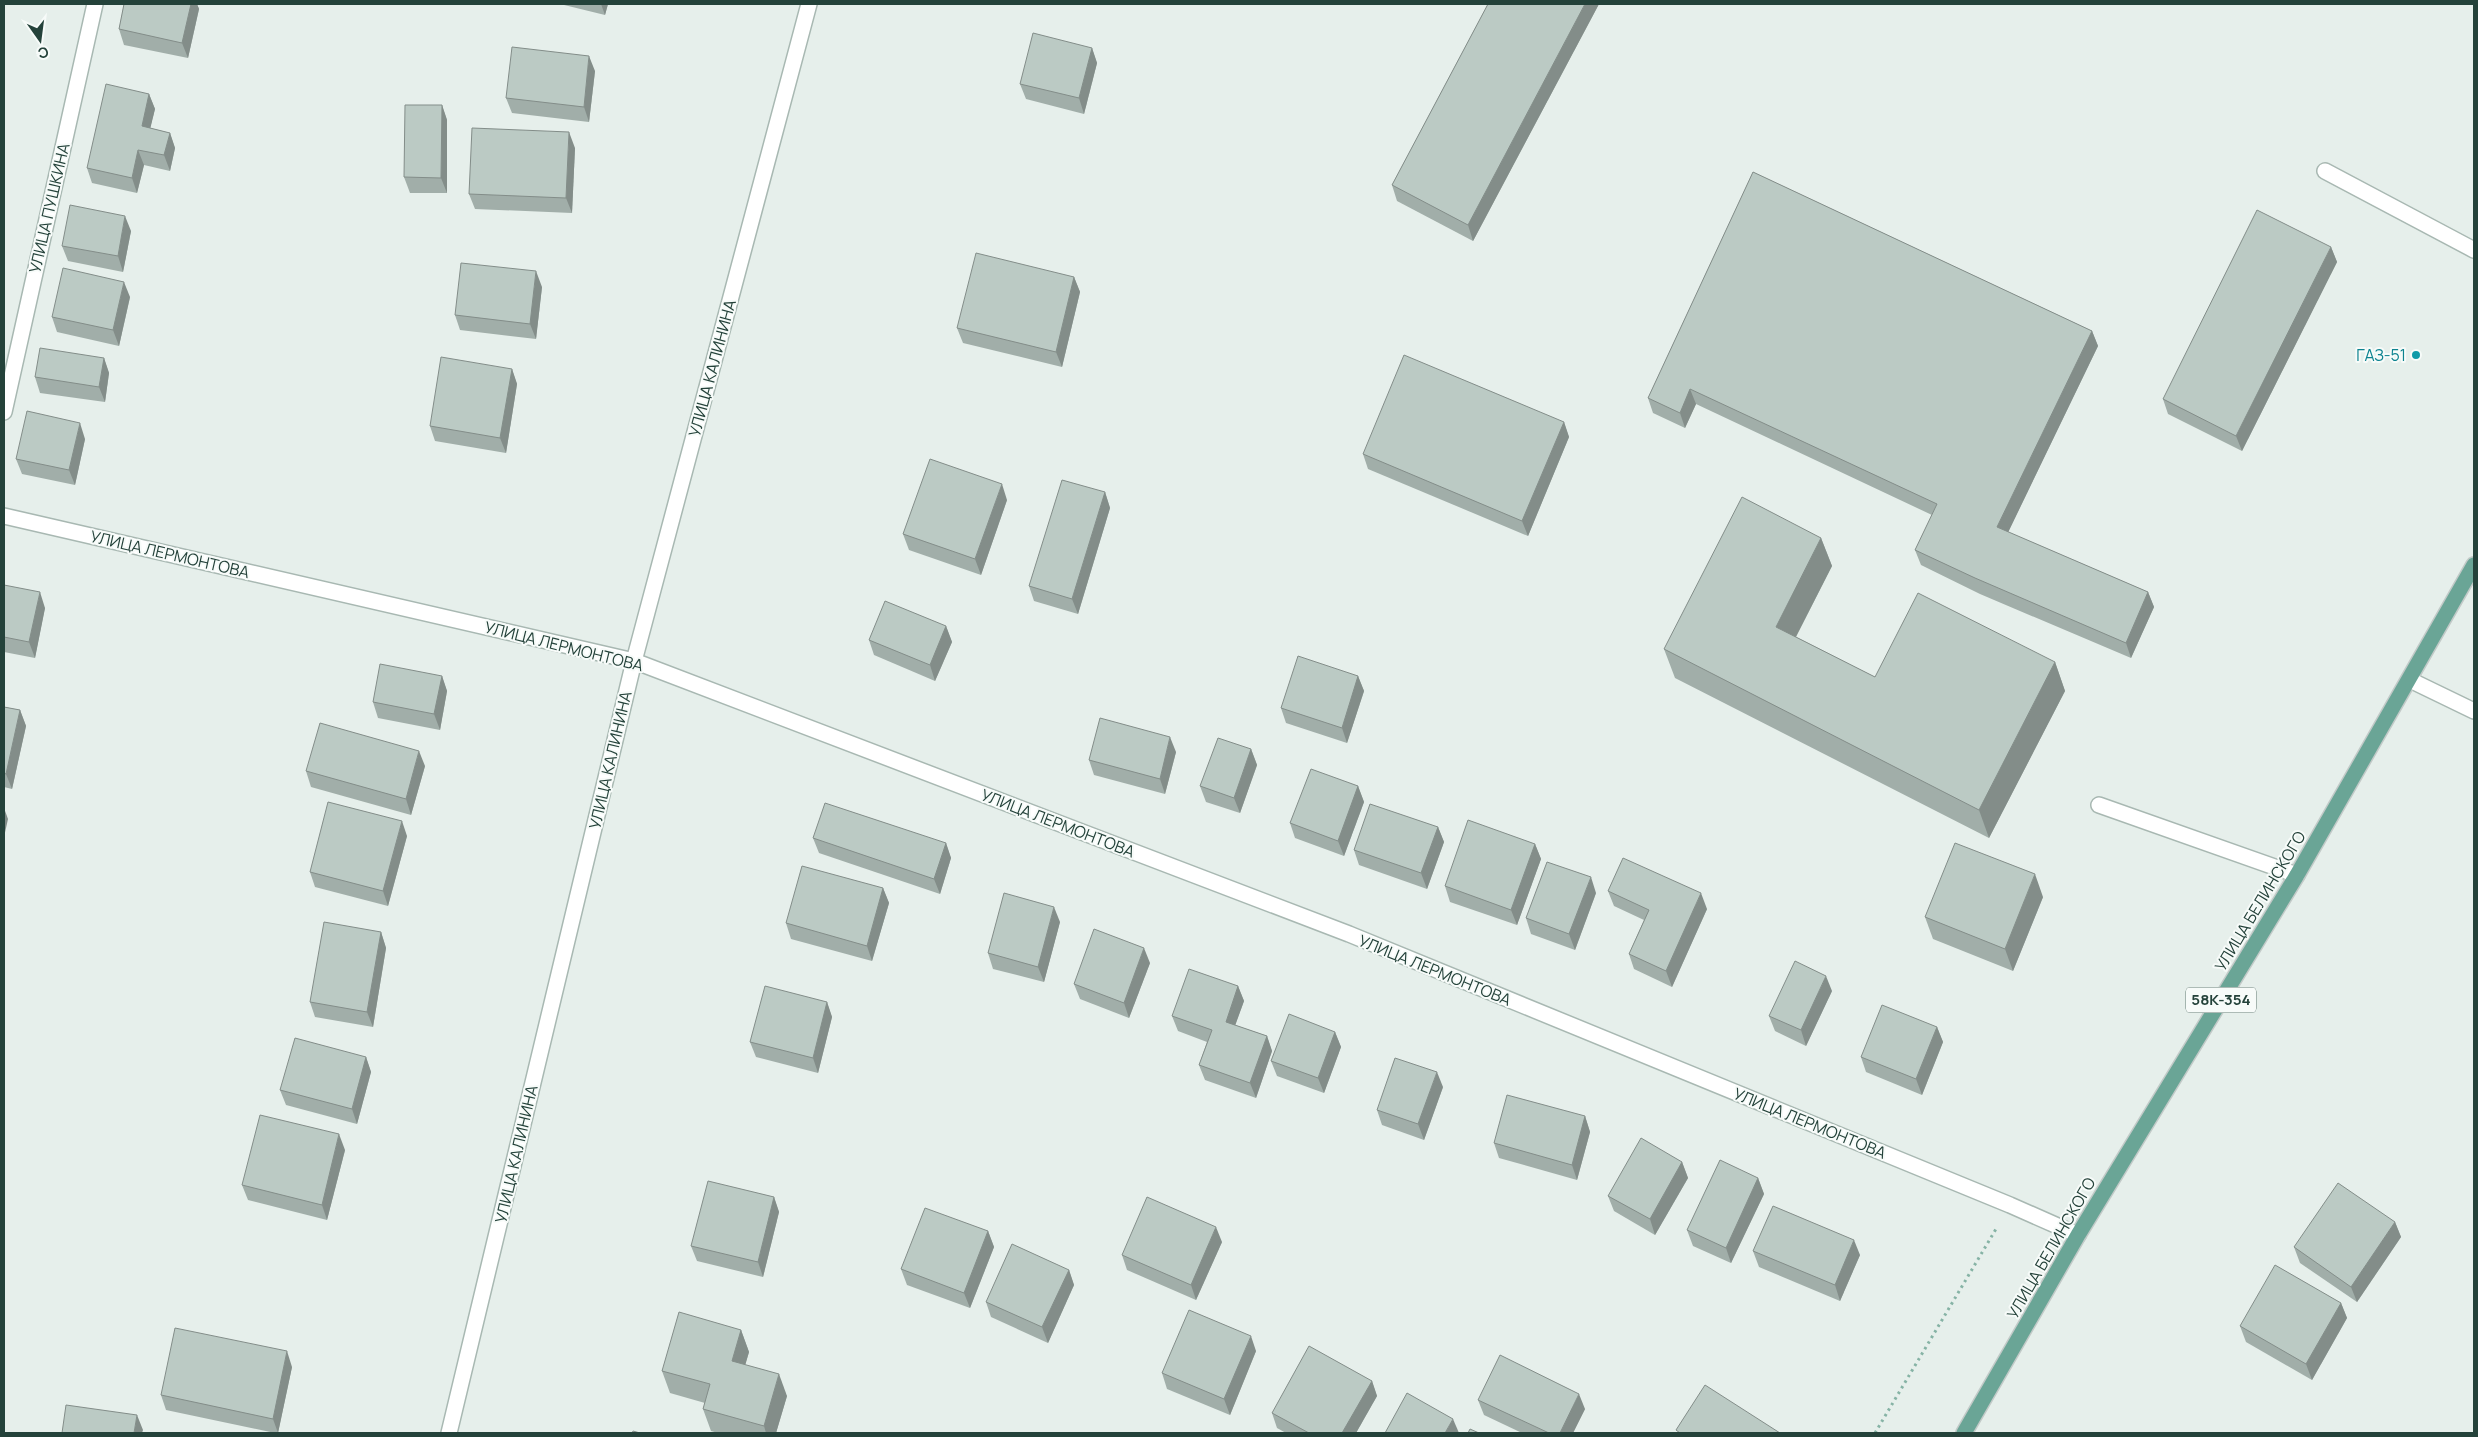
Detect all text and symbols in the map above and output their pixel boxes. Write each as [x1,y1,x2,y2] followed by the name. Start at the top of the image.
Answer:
[15,15,65,65] north arrow
[36,43,51,64] text: С
[23,141,75,275] street label: УЛИЦА ПУШКИНА
[683,297,741,439] street label: УЛИЦА КАЛИНИНА
[2356,344,2406,366] place label: ГАЗ-51
[2410,349,2422,361] marker: ГАЗ-51
[88,525,252,583] street label: УЛИЦА ЛЕРМОНТОВА
[482,616,646,676] street label: УЛИЦА ЛЕРМОНТОВА
[583,689,637,831] street label: УЛИЦА КАЛИНИНА
[978,784,1138,862] street label: УЛИЦА ЛЕРМОНТОВА
[2209,827,2311,975] street label: УЛИЦА БЕЛИНСКОГО
[1355,929,1515,1011] street label: УЛИЦА ЛЕРМОНТОВА
[2186,988,2256,1012] road number: 58К-354
[1730,1082,1890,1164] street label: УЛИЦА ЛЕРМОНТОВА
[489,1083,543,1225] street label: УЛИЦА КАЛИНИНА
[2002,1173,2101,1323] street label: УЛИЦА БЕЛИНСКОГО

